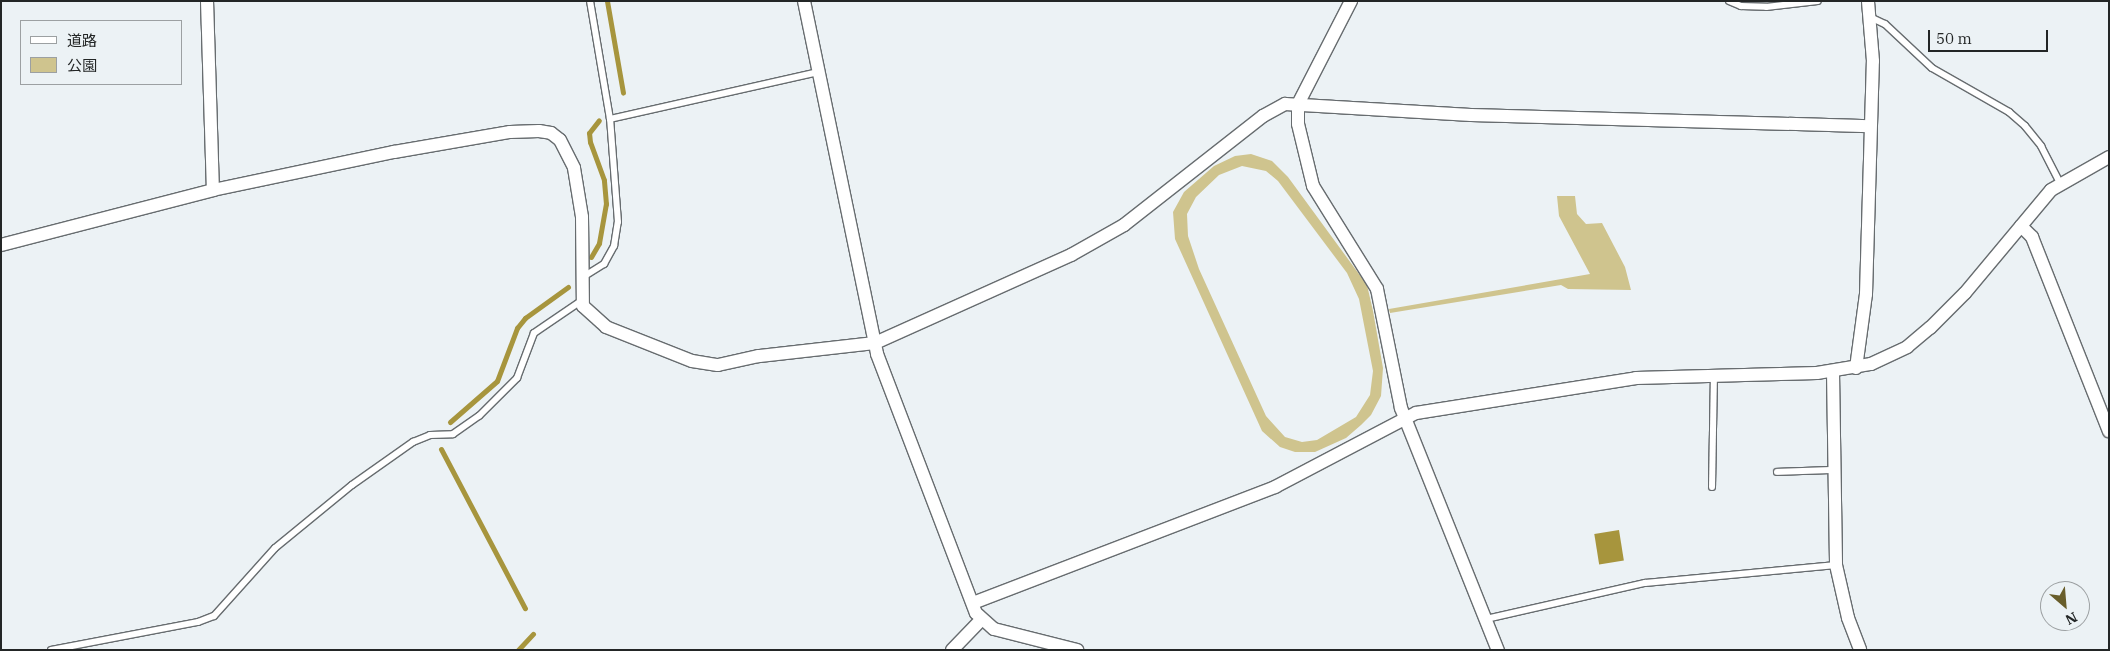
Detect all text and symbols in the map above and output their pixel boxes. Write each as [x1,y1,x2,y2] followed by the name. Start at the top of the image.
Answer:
[20,20,182,85] legend
[1930,20,2050,52] scale bar
[1936,29,1972,48] text: 50 m
[67,31,97,50] text: 道路
[67,56,97,75] text: 公園
[2040,581,2090,631] north arrow
[2062,608,2080,629] text: N

